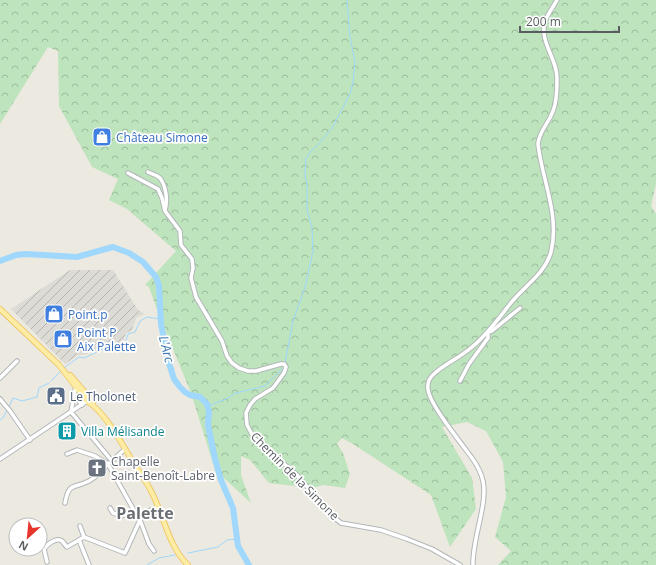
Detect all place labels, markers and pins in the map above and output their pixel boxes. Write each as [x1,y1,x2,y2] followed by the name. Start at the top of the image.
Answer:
[91,126,113,148] shop icon: Château Simone
[116,129,208,146] place label: Château Simone
[43,303,65,325] shop icon: Point.p
[68,306,108,323] place label: Point.p
[77,324,136,355] place label: Point P Aix Palette
[52,328,74,350] shop icon: Point P Aix Palette
[45,385,67,407] public building icon: Le Tholonet
[70,388,136,405] place label: Le Tholonet
[56,420,78,442] building icon: Villa Mélisande
[81,423,165,440] place label: Villa Mélisande
[111,453,215,484] place label: Chapelle Saint-Benoît-Labre
[86,457,108,479] church icon: Chapelle Saint-Benoît-Labre

